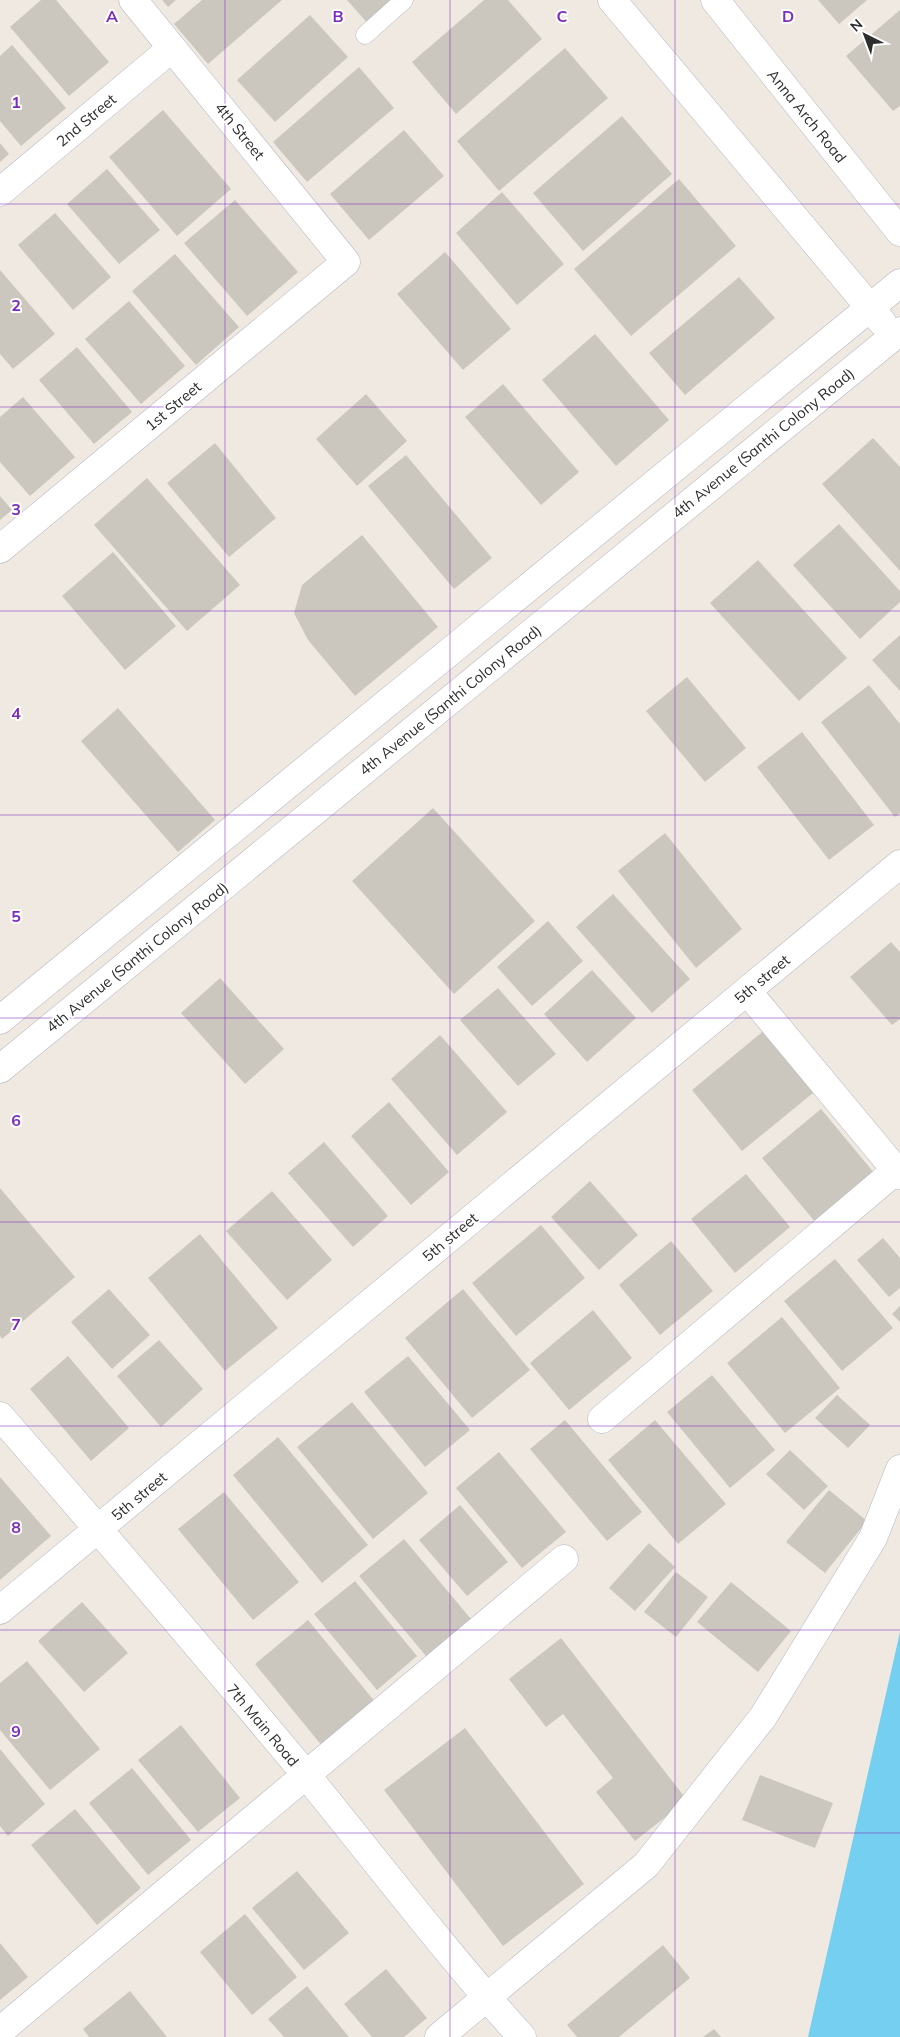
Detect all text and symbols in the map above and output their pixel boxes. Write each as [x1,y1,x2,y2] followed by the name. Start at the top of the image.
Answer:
[106,6,118,26] text: A
[332,6,344,26] text: B
[557,6,568,26] text: C
[782,6,794,26] text: D
[840,10,890,60] north arrow
[846,15,866,36] text: N
[763,65,851,167] street label: Anna Arch Road
[52,90,120,150] street label: 2nd Street
[11,92,21,112] text: 1
[211,98,269,164] street label: 4th Street
[11,295,21,315] text: 2
[668,364,858,522] street label: 4th Avenue (Santhi Colony Road)
[141,377,205,435] street label: 1st Street
[11,499,21,519] text: 3
[355,621,545,779] street label: 4th Avenue (Santhi Colony Road)
[11,703,21,723] text: 4
[42,878,232,1036] street label: 4th Avenue (Santhi Colony Road)
[11,906,21,926] text: 5
[730,950,794,1008] street label: 5th street
[11,1110,21,1130] text: 6
[418,1208,482,1266] street label: 5th street
[11,1314,21,1334] text: 7
[107,1467,171,1525] street label: 5th street
[11,1517,21,1537] text: 8
[223,1680,303,1770] street label: 7th Main Road
[11,1721,21,1741] text: 9

